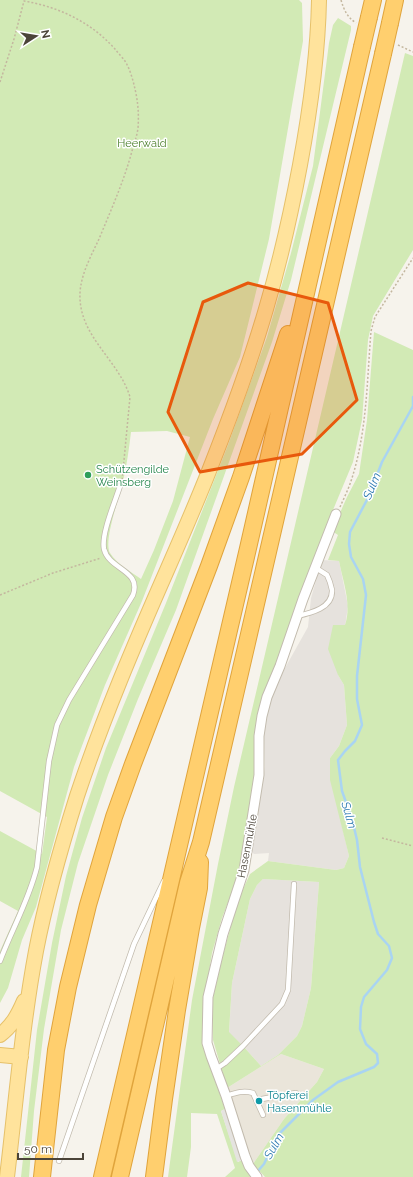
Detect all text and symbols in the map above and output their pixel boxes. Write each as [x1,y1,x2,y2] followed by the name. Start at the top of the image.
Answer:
[16,16,56,56] north arrow
[38,29,53,39] text: N
[117,137,167,150] park label: Heerwald
[96,463,170,489] place label: Schützengilde Weinsberg
[83,470,93,480] marker: Schützengilde Weinsberg
[360,471,384,502] water label: Sulm
[338,799,360,830] water label: Sulm
[235,813,260,879] street label: Hasenmühle
[267,1089,332,1115] place label: Töpferei Hasenmühle
[254,1096,264,1106] marker: Töpferei Hasenmühle
[261,1131,287,1162] water label: Sulm
[18,1135,83,1161] scale bar
[24,1142,52,1156] text: 50 m

